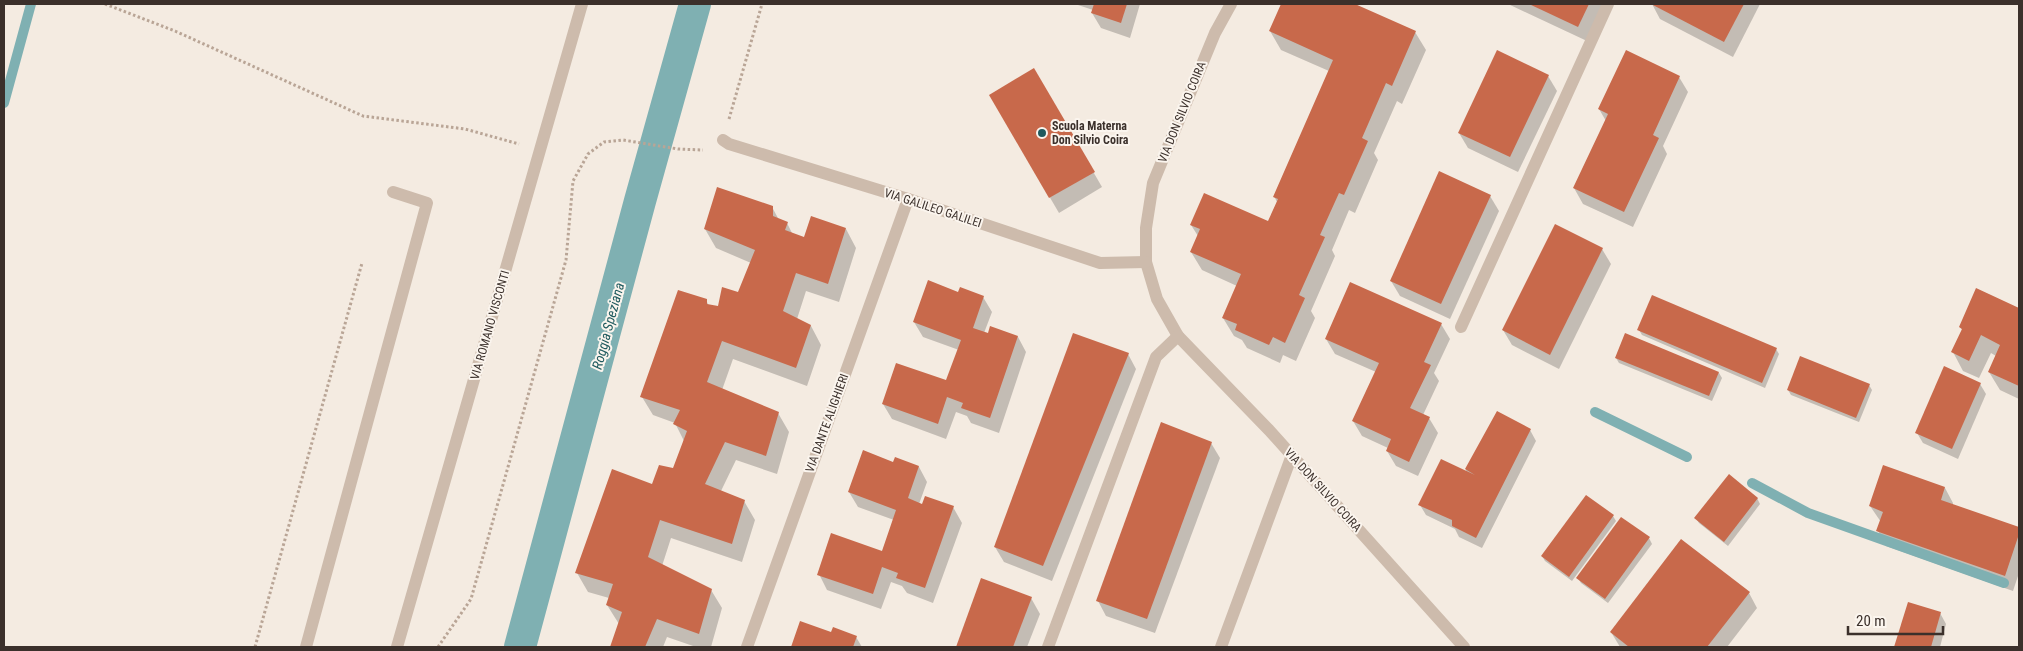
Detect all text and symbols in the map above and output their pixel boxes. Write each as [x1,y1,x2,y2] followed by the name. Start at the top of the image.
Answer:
[1155,59,1209,165] street label: VIA DON SILVIO COIRA
[1052,119,1129,147] place label: Scuola Materna Don Silvio Coira
[1036,127,1048,139] marker: Scuola Materna Don Silvio Coira
[883,186,983,230] street label: VIA GALILEO GALILEI
[468,269,512,381] street label: VIA ROMANO VISCONTI
[589,281,627,371] water label: Roggia Speziana
[803,372,851,474] street label: VIA DANTE ALIGHIERI
[1282,445,1364,535] street label: VIA DON SILVIO COIRA
[1848,604,1943,636] scale bar
[1856,612,1886,630] text: 20 m

